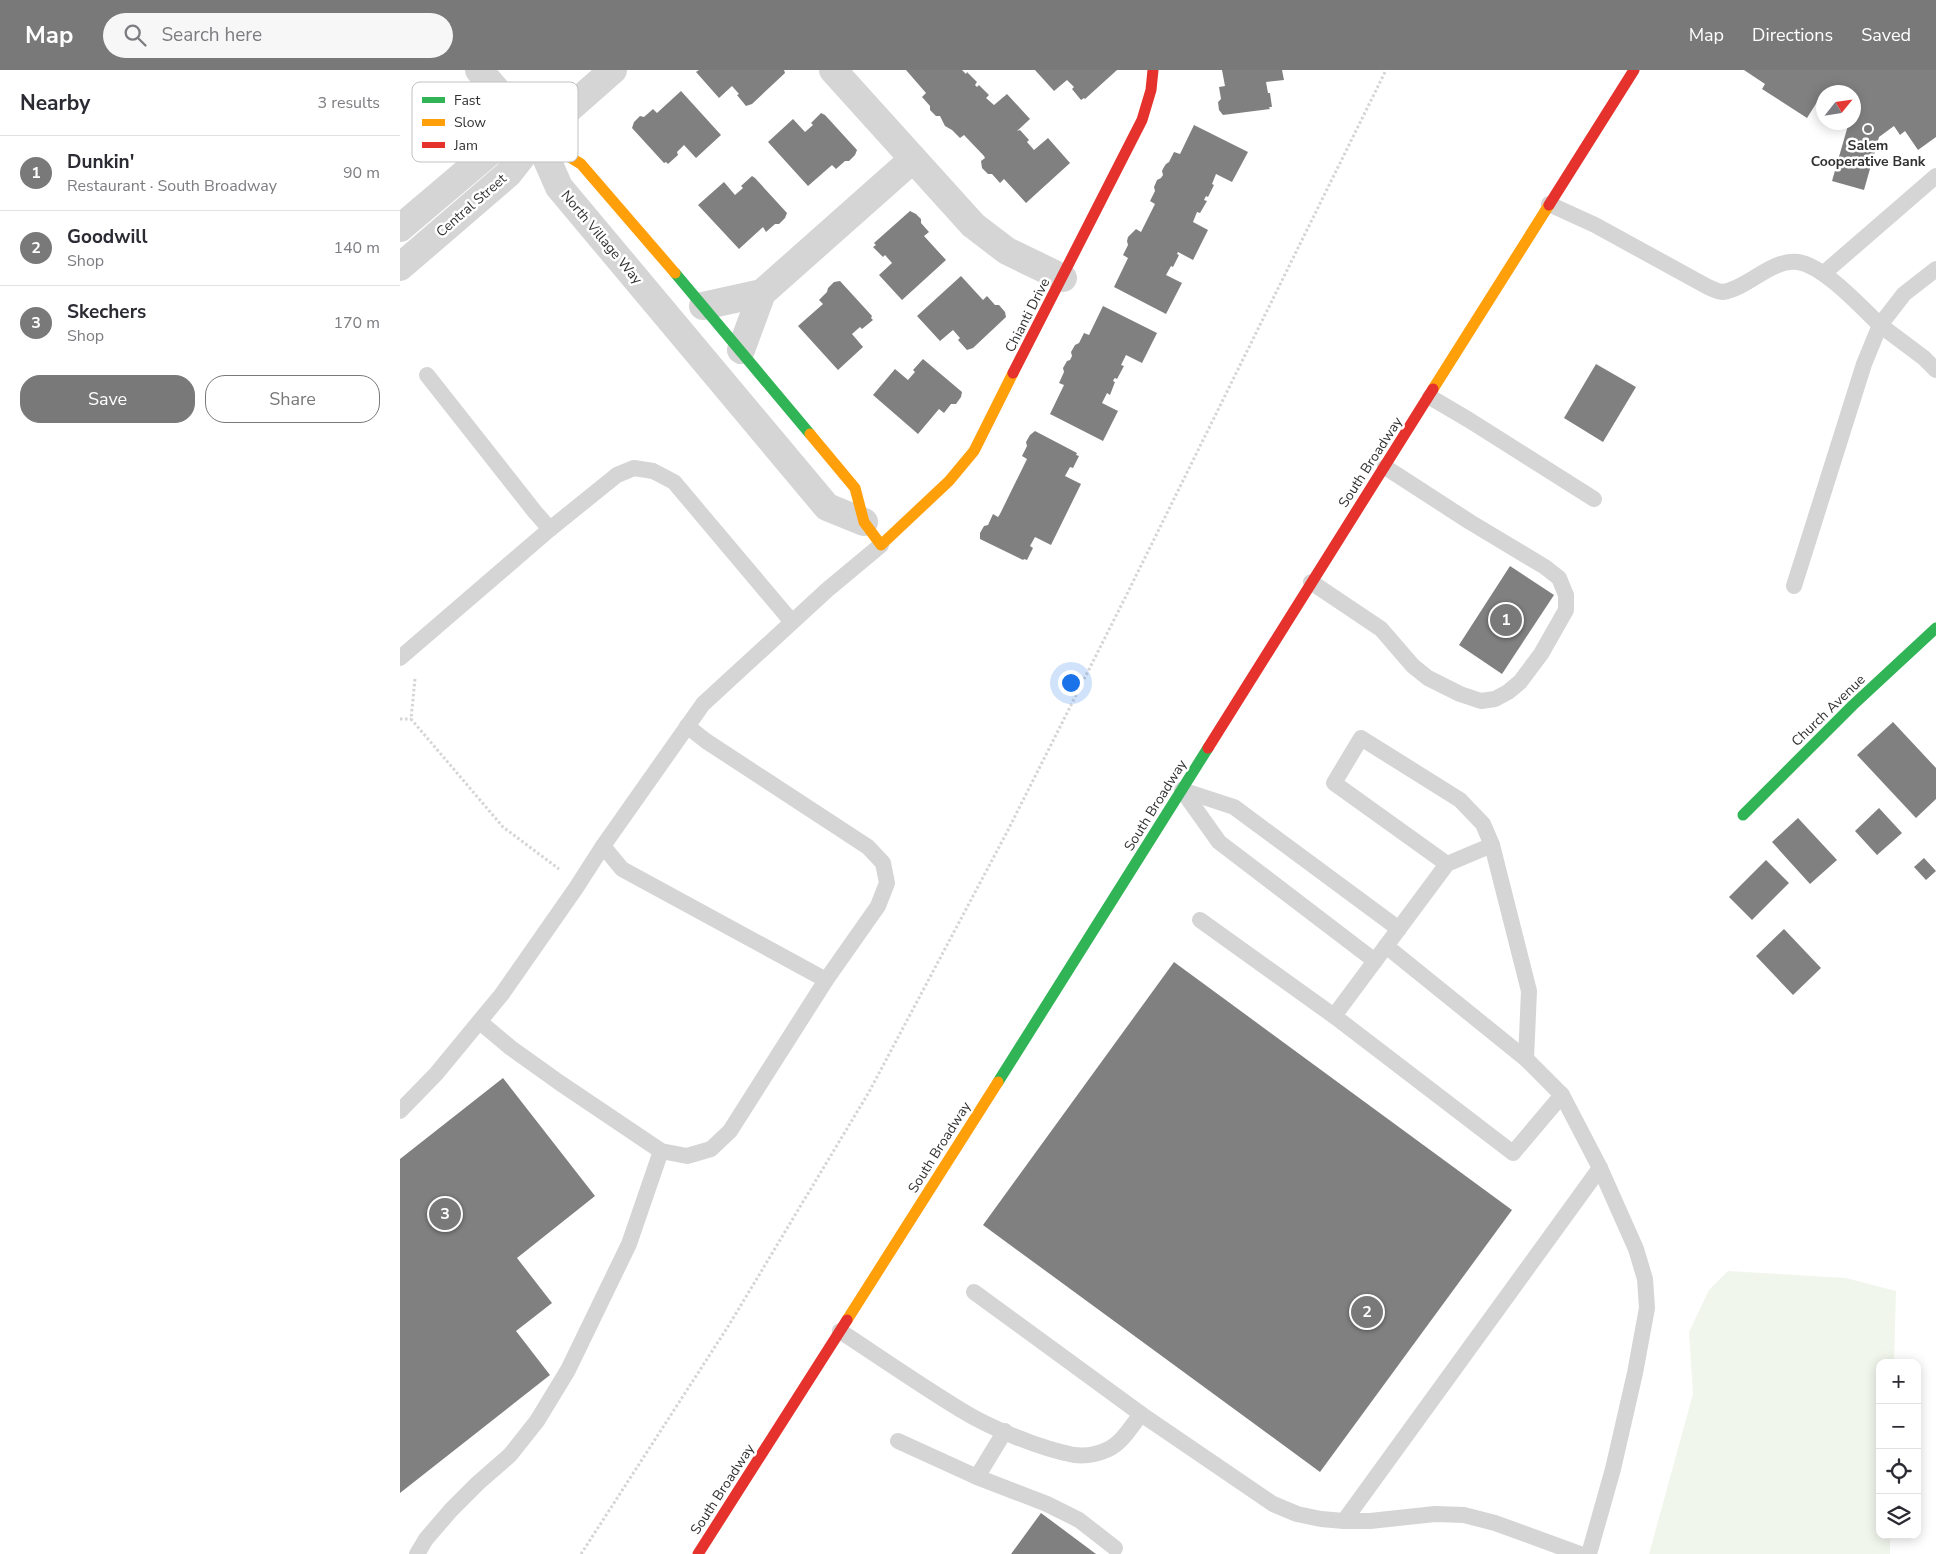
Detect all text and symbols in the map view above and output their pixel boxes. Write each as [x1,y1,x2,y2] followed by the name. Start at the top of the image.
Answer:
[103,13,453,58] search box
[25,19,73,51] text: Map
[121,21,149,49] icon: search
[161,22,262,48] text: Search here
[1689,23,1724,47] text: Map
[1752,23,1833,47] text: Directions
[1861,23,1911,47] text: Saved
[412,82,578,162] legend
[1816,85,1861,130] north arrow
[20,89,90,117] text: Nearby
[454,91,480,110] text: Fast
[318,92,380,114] text: 3 results
[454,113,486,132] text: Slow
[1862,123,1874,135] marker: Salem Cooperative Bank
[453,136,478,155] text: Jam
[1811,136,1926,171] place label: Salem Cooperative Bank
[67,149,134,175] text: Dunkin'
[31,162,41,184] text: 1
[343,162,380,184] text: 90 m
[432,169,511,241] street label: Central Street
[67,175,277,197] text: Restaurant · South Broadway
[557,186,647,289] street label: North Village Way
[67,224,147,250] text: Goodwill
[31,237,41,259] text: 2
[333,237,380,259] text: 140 m
[67,250,104,272] text: Shop
[1001,275,1054,356] street label: Chianti Drive
[67,299,146,325] text: Skechers
[31,312,41,334] text: 3
[333,312,380,334] text: 170 m
[67,325,104,347] text: Shop
[20,375,195,423] button: Save
[205,375,380,423] button: Share
[1334,413,1407,511] street label: South Broadway
[1490,601,1522,639] pin: 1
[1058,670,1084,696] your location
[1787,670,1869,750] street label: Church Avenue
[1120,755,1192,855] street label: South Broadway
[904,1097,976,1197] street label: South Broadway
[429,1195,461,1233] pin: 3
[1351,1293,1383,1331] pin: 2
[1876,1359,1921,1539] map controls
[1876,1359,1921,1404] button: +
[1876,1404,1921,1449] button: −
[686,1440,759,1538] street label: South Broadway
[1876,1449,1921,1494] button: locate
[1876,1494,1921,1539] button: layers

